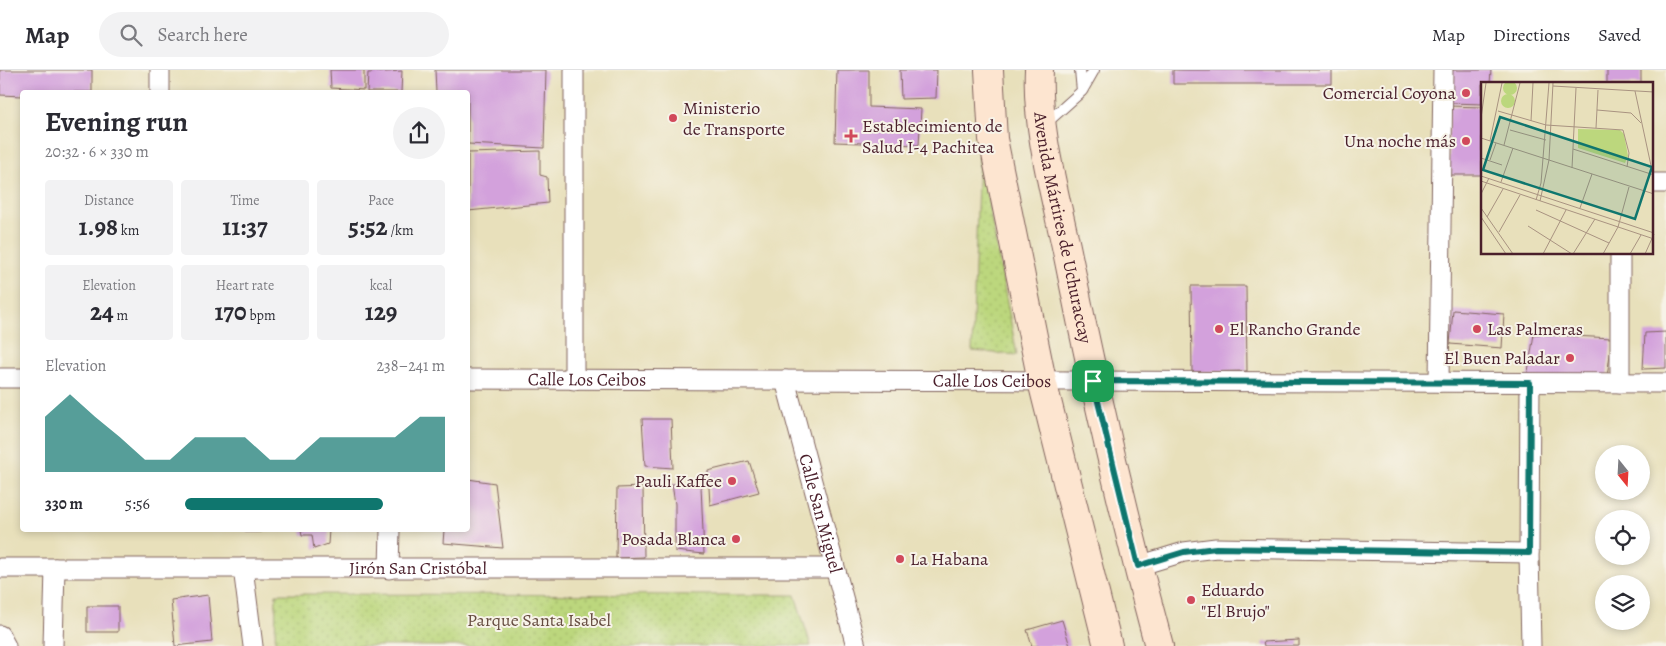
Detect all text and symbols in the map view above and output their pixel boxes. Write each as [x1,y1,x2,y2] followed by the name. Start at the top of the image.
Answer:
[99,12,449,57] search box
[25,19,69,51] text: Map
[117,21,145,49] icon: search
[157,22,248,48] text: Search here
[1432,23,1465,47] text: Map
[1493,23,1570,47] text: Directions
[1598,23,1641,47] text: Saved
[1323,81,1457,105] place label: Comercial Coyona
[1481,82,1654,255] inset map
[1460,87,1472,99] marker: Comercial Coyona
[683,96,785,141] place label: Ministerio de Transporte
[45,103,188,141] text: Evening run
[393,107,445,159] button: share
[1028,110,1098,347] street label: Avenida Mártires de Uchuraccay
[667,112,679,124] marker: Ministerio de Transporte
[862,114,1003,159] place label: Establecimiento de Salud I-4 Pachitea
[844,129,858,143] marker: Establecimiento de Salud I-4 Pachitea
[1344,129,1456,153] place label: Una noche más
[1460,135,1472,147] marker: Una noche más
[45,141,149,163] text: 20:32 · 6 × 330 m
[84,191,134,210] text: Distance
[230,191,260,210] text: Time
[368,191,394,210] text: Pace
[79,210,118,244] text: 1.98
[222,210,268,244] text: 11:37
[348,210,388,244] text: 5:52
[118,221,139,240] text: km
[388,221,414,240] text: /km
[82,276,136,295] text: Elevation
[216,276,274,295] text: Heart rate
[370,276,392,295] text: kcal
[90,295,114,329] text: 24
[214,295,247,329] text: 170
[365,295,397,329] text: 129
[114,306,128,325] text: m
[247,306,276,325] text: bpm
[1229,317,1361,341] place label: El Rancho Grande
[1487,317,1583,341] place label: Las Palmeras
[1213,323,1225,335] marker: El Rancho Grande
[1471,323,1483,335] marker: Las Palmeras
[1444,346,1560,370] place label: El Buen Paladar
[1564,352,1576,364] marker: El Buen Paladar
[45,355,106,377] text: Elevation
[376,355,445,377] text: 238–241 m
[1072,360,1114,402] pin
[528,367,646,392] street label: Calle Los Ceibos
[1079,367,1107,395] icon: arrive
[933,369,1051,393] street label: Calle Los Ceibos
[1595,445,1650,500] north arrow
[1595,445,1650,630] map controls
[793,451,848,576] street label: Calle San Miguel
[635,469,722,493] place label: Pauli Kaffee
[726,475,738,487] marker: Pauli Kaffee
[45,493,83,515] text: 330 m
[125,493,150,515] text: 5:56
[1595,510,1650,565] button: locate
[621,527,727,551] place label: Posada Blanca
[730,533,742,545] marker: Posada Blanca
[910,547,989,571] place label: La Habana
[894,553,906,565] marker: La Habana
[349,556,488,580] street label: Jirón San Cristóbal
[1595,575,1650,630] button: layers
[1201,578,1270,623] place label: Eduardo "El Brujo"
[1185,594,1197,606] marker: Eduardo "El Brujo"
[467,608,612,632] park label: Parque Santa Isabel

